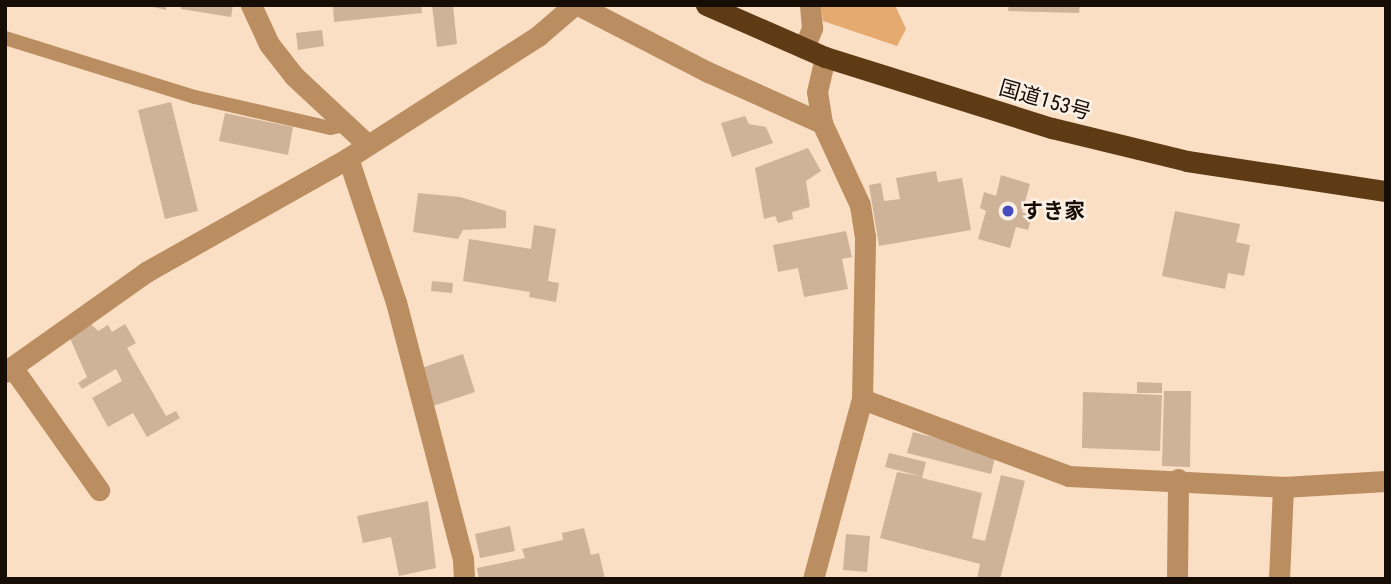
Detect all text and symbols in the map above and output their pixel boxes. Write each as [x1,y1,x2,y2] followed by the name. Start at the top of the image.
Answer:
[996,75,1094,125] street label: 国道153号
[1022,198,1085,224] place label: すき家
[1000,203,1016,219] marker: すき家

